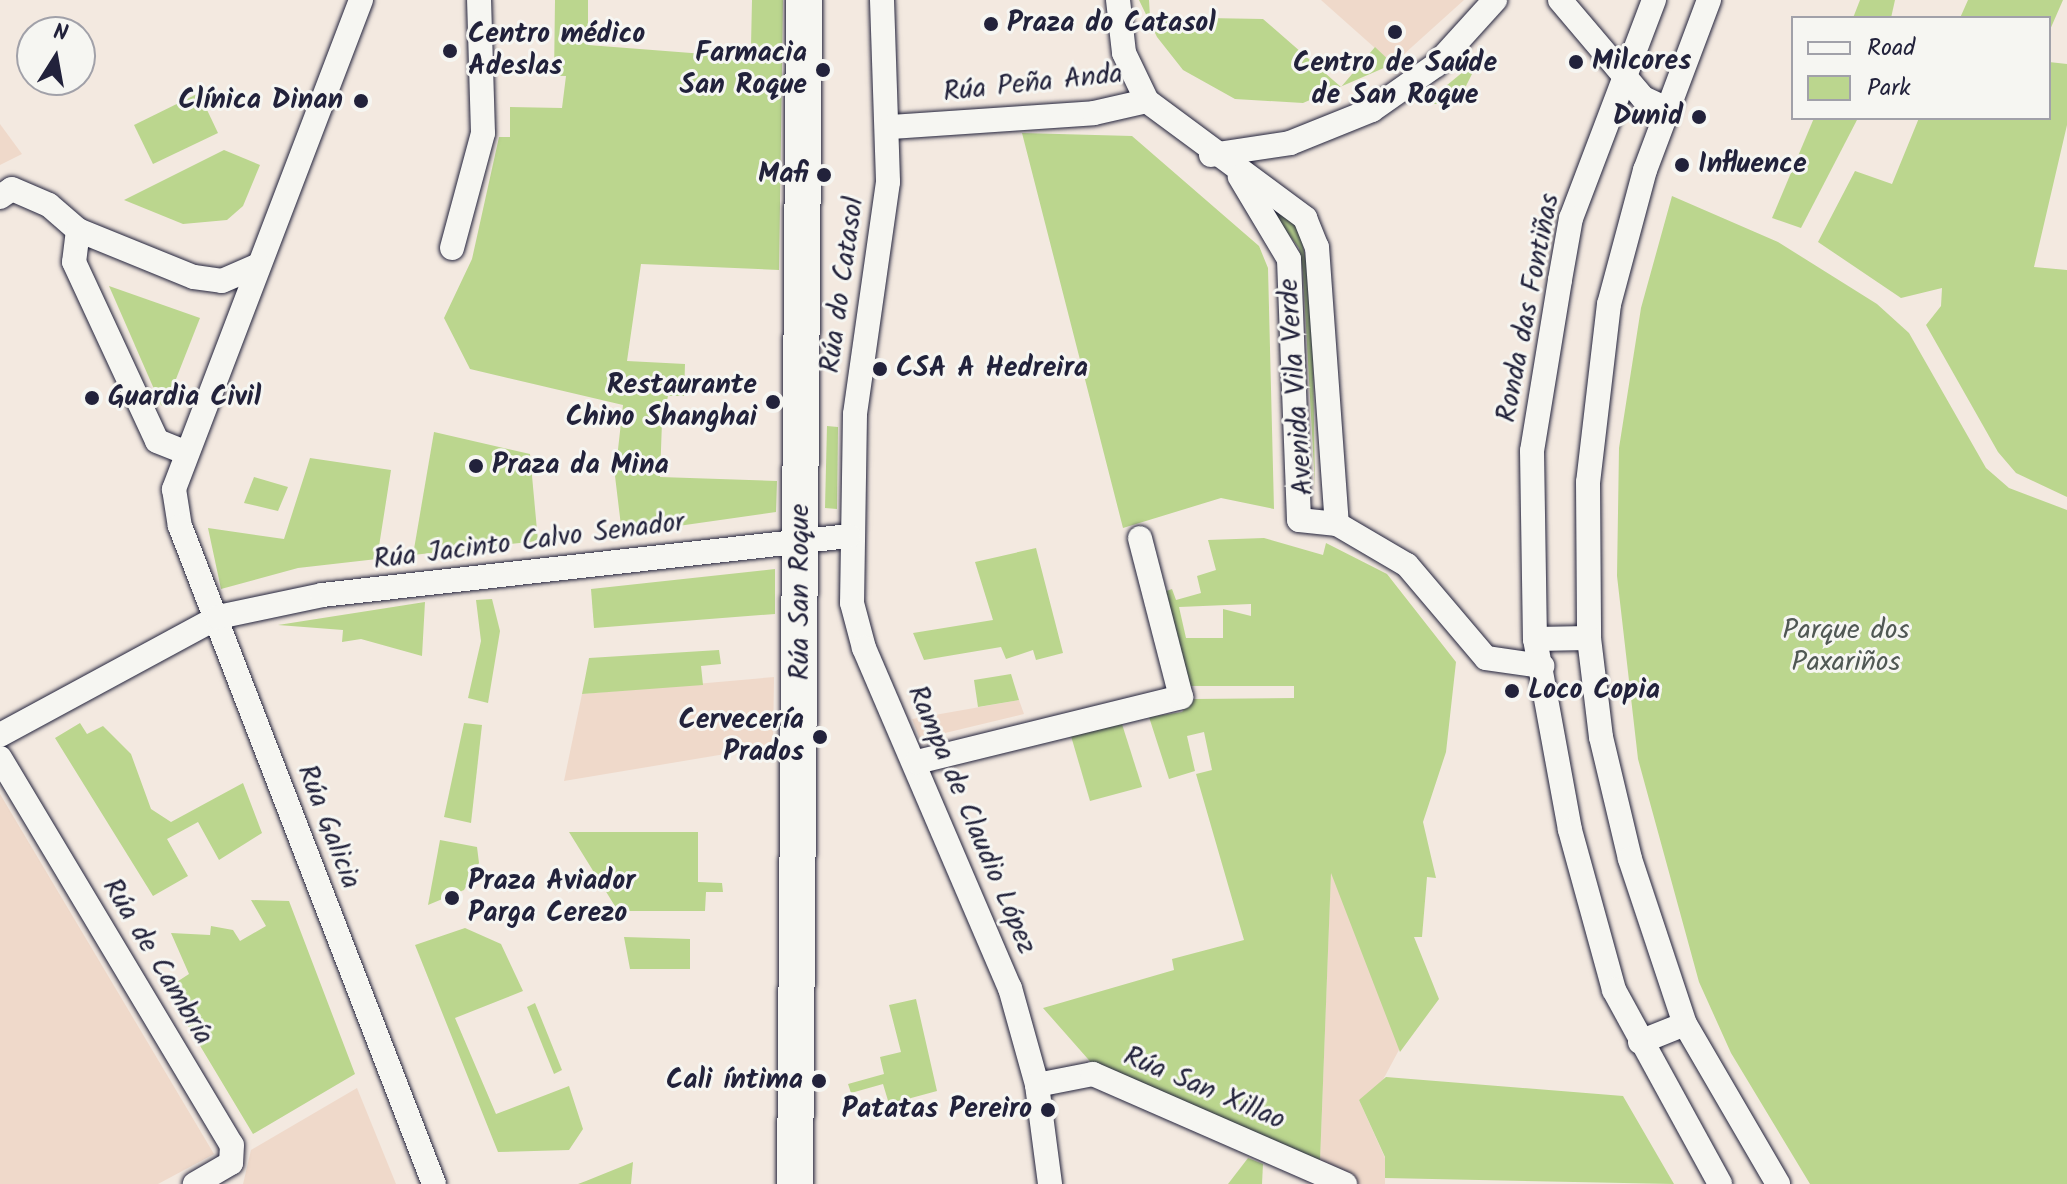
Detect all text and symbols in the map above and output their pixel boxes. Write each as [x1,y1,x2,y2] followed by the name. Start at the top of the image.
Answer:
[1007,7,1216,41] place label: Praza do Catasol
[50,15,70,52] text: N
[982,15,1000,33] marker: Praza do Catasol
[16,16,96,96] north arrow
[1791,16,2051,120] legend
[468,18,645,84] place label: Centro médico Adeslas
[1384,21,1406,43] marker: Centro de Saúde de San Roque
[1867,29,1915,68] text: Road
[680,37,807,103] place label: Farmacia San Roque
[439,40,461,62] marker: Centro médico Adeslas
[1592,45,1691,79] place label: Milcores
[1293,47,1497,113] place label: Centro de Saúde de San Roque
[1567,53,1585,71] marker: Milcores
[942,58,1124,110] street label: Rúa Peña Anda
[814,61,832,79] marker: Farmacia San Roque
[1867,69,1911,108] text: Park
[178,84,343,118] place label: Clínica Dinan
[350,90,372,112] marker: Clínica Dinan
[1613,100,1683,134] place label: Dunid
[1690,108,1708,126] marker: Dunid
[1698,148,1807,182] place label: Influence
[1673,156,1691,174] marker: Influence
[758,158,808,192] place label: Mafi
[815,166,833,184] marker: Mafi
[1490,191,1568,425] street label: Ronda das Fontiñas
[814,195,872,375] street label: Rúa do Catasol
[1273,277,1321,497] street label: Avenida Vila Verde
[896,352,1088,386] place label: CSA A Hedreira
[871,360,889,378] marker: CSA A Hedreira
[566,369,757,435] place label: Restaurante Chino Shanghai
[108,381,261,415] place label: Guardia Civil
[83,389,101,407] marker: Guardia Civil
[764,393,782,411] marker: Restaurante Chino Shanghai
[492,449,669,483] place label: Praza da Mina
[467,457,485,475] marker: Praza da Mina
[784,504,818,680] street label: Rúa San Roque
[372,506,686,578] street label: Rúa Jacinto Calvo Senador
[1783,614,1909,680] park label: Parque dos Paxariños
[1528,674,1660,708] place label: Loco Copia
[899,681,1043,959] street label: Rampa de Claudio López
[1503,682,1521,700] marker: Loco Copia
[678,704,804,770] place label: Cervecería Prados
[811,728,829,746] marker: Cervecería Prados
[289,760,367,894] street label: Rúa Galicia
[468,865,635,931] place label: Praza Aviador Parga Cerezo
[94,873,220,1051] street label: Rúa de Cambría
[443,889,461,907] marker: Praza Aviador Parga Cerezo
[1118,1040,1290,1138] street label: Rúa San Xillao
[666,1064,803,1098] place label: Cali íntima
[810,1072,828,1090] marker: Cali íntima
[842,1093,1032,1127] place label: Patatas Pereiro
[1039,1101,1057,1119] marker: Patatas Pereiro

